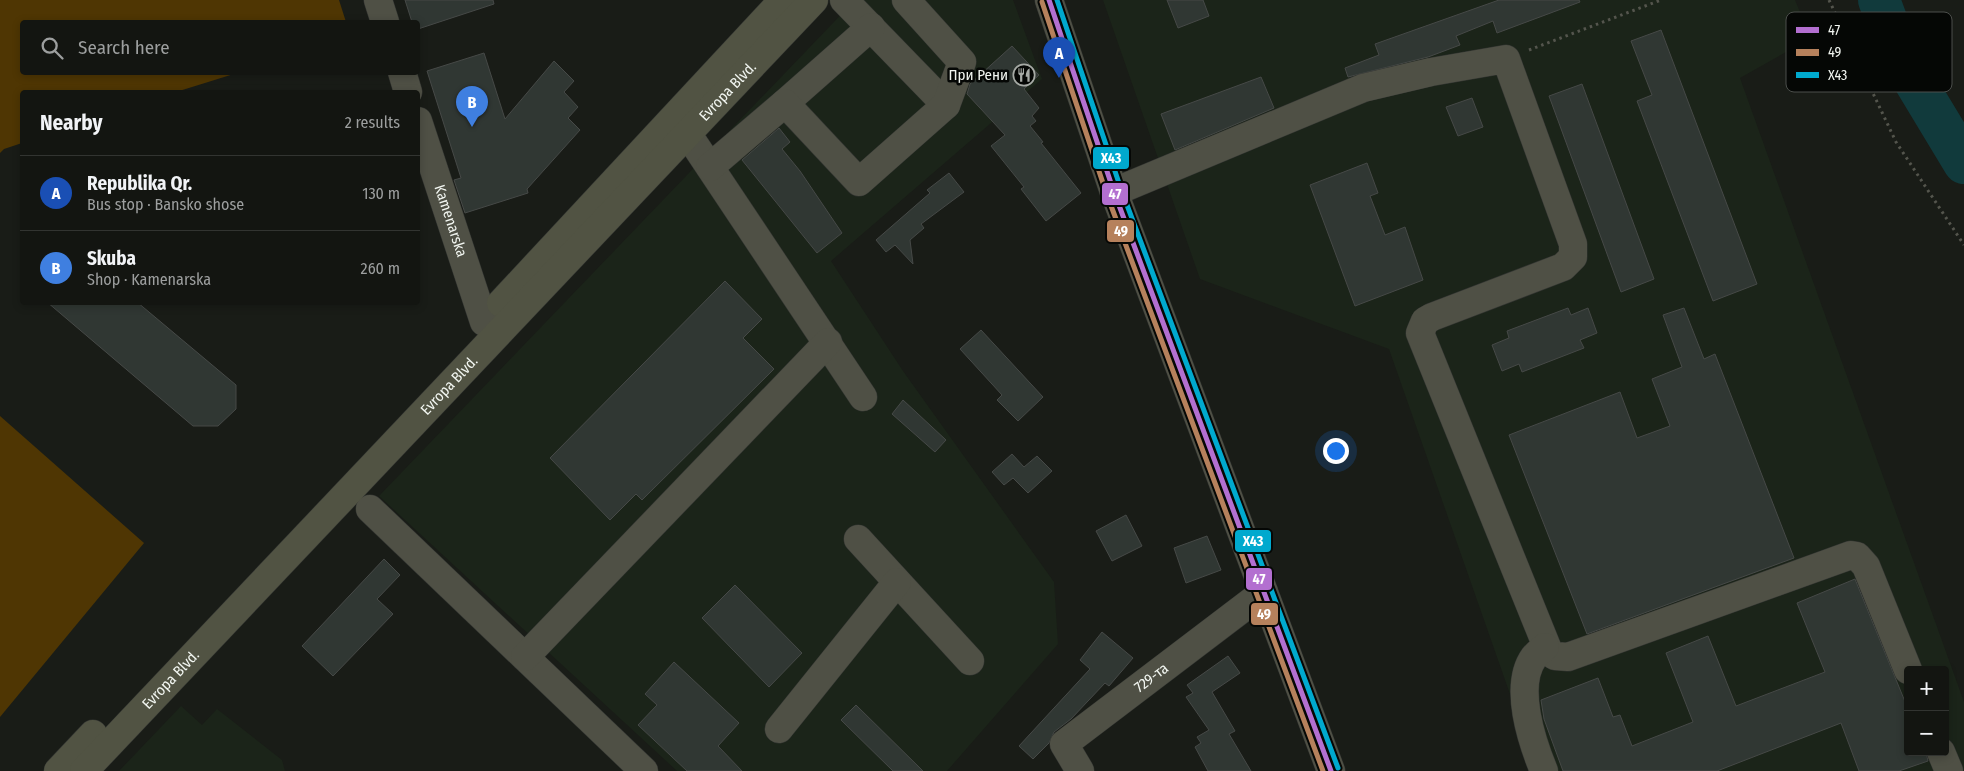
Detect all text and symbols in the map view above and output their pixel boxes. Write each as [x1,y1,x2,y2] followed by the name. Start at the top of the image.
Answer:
[1786,12,1952,92] legend
[20,20,420,75] search box
[1828,22,1841,39] text: 47
[38,34,66,62] icon: search
[78,36,170,59] text: Search here
[1043,37,1075,78] pin: A
[1828,44,1842,61] text: 49
[695,58,760,125] street label: Evropa Blvd.
[1012,63,1036,87] restaurant icon: При Рени
[949,66,1008,84] place label: При Рени
[1828,67,1847,84] text: X43
[456,86,488,127] pin: B
[40,110,102,136] text: Nearby
[345,113,400,132] text: 2 results
[1092,146,1130,170] line badge: X43
[1100,150,1122,167] text: X43
[87,172,192,195] text: Republika Qr.
[431,182,471,259] street label: Kamenarska
[1101,182,1129,206] line badge: 47
[52,184,60,203] text: A
[362,184,400,203] text: 130 m
[1109,186,1121,203] text: 47
[87,195,244,214] text: Bus stop · Bansko shose
[1106,219,1135,243] line badge: 49
[1114,223,1128,240] text: 49
[87,247,136,270] text: Skuba
[52,259,60,278] text: B
[361,259,400,278] text: 260 m
[87,270,211,289] text: Shop · Kamenarska
[417,352,481,419] street label: Evropa Blvd.
[1323,438,1349,464] your location
[1234,529,1272,553] line badge: X43
[1242,533,1264,550] text: X43
[1245,567,1273,591] line badge: 47
[1253,571,1265,588] text: 47
[1250,602,1279,626] line badge: 49
[1257,606,1271,623] text: 49
[138,646,203,713] street label: Evropa Blvd.
[1131,659,1172,696] street label: 729-та
[1904,666,1949,756] map controls
[1904,666,1949,711] button: +
[1904,711,1949,756] button: −

